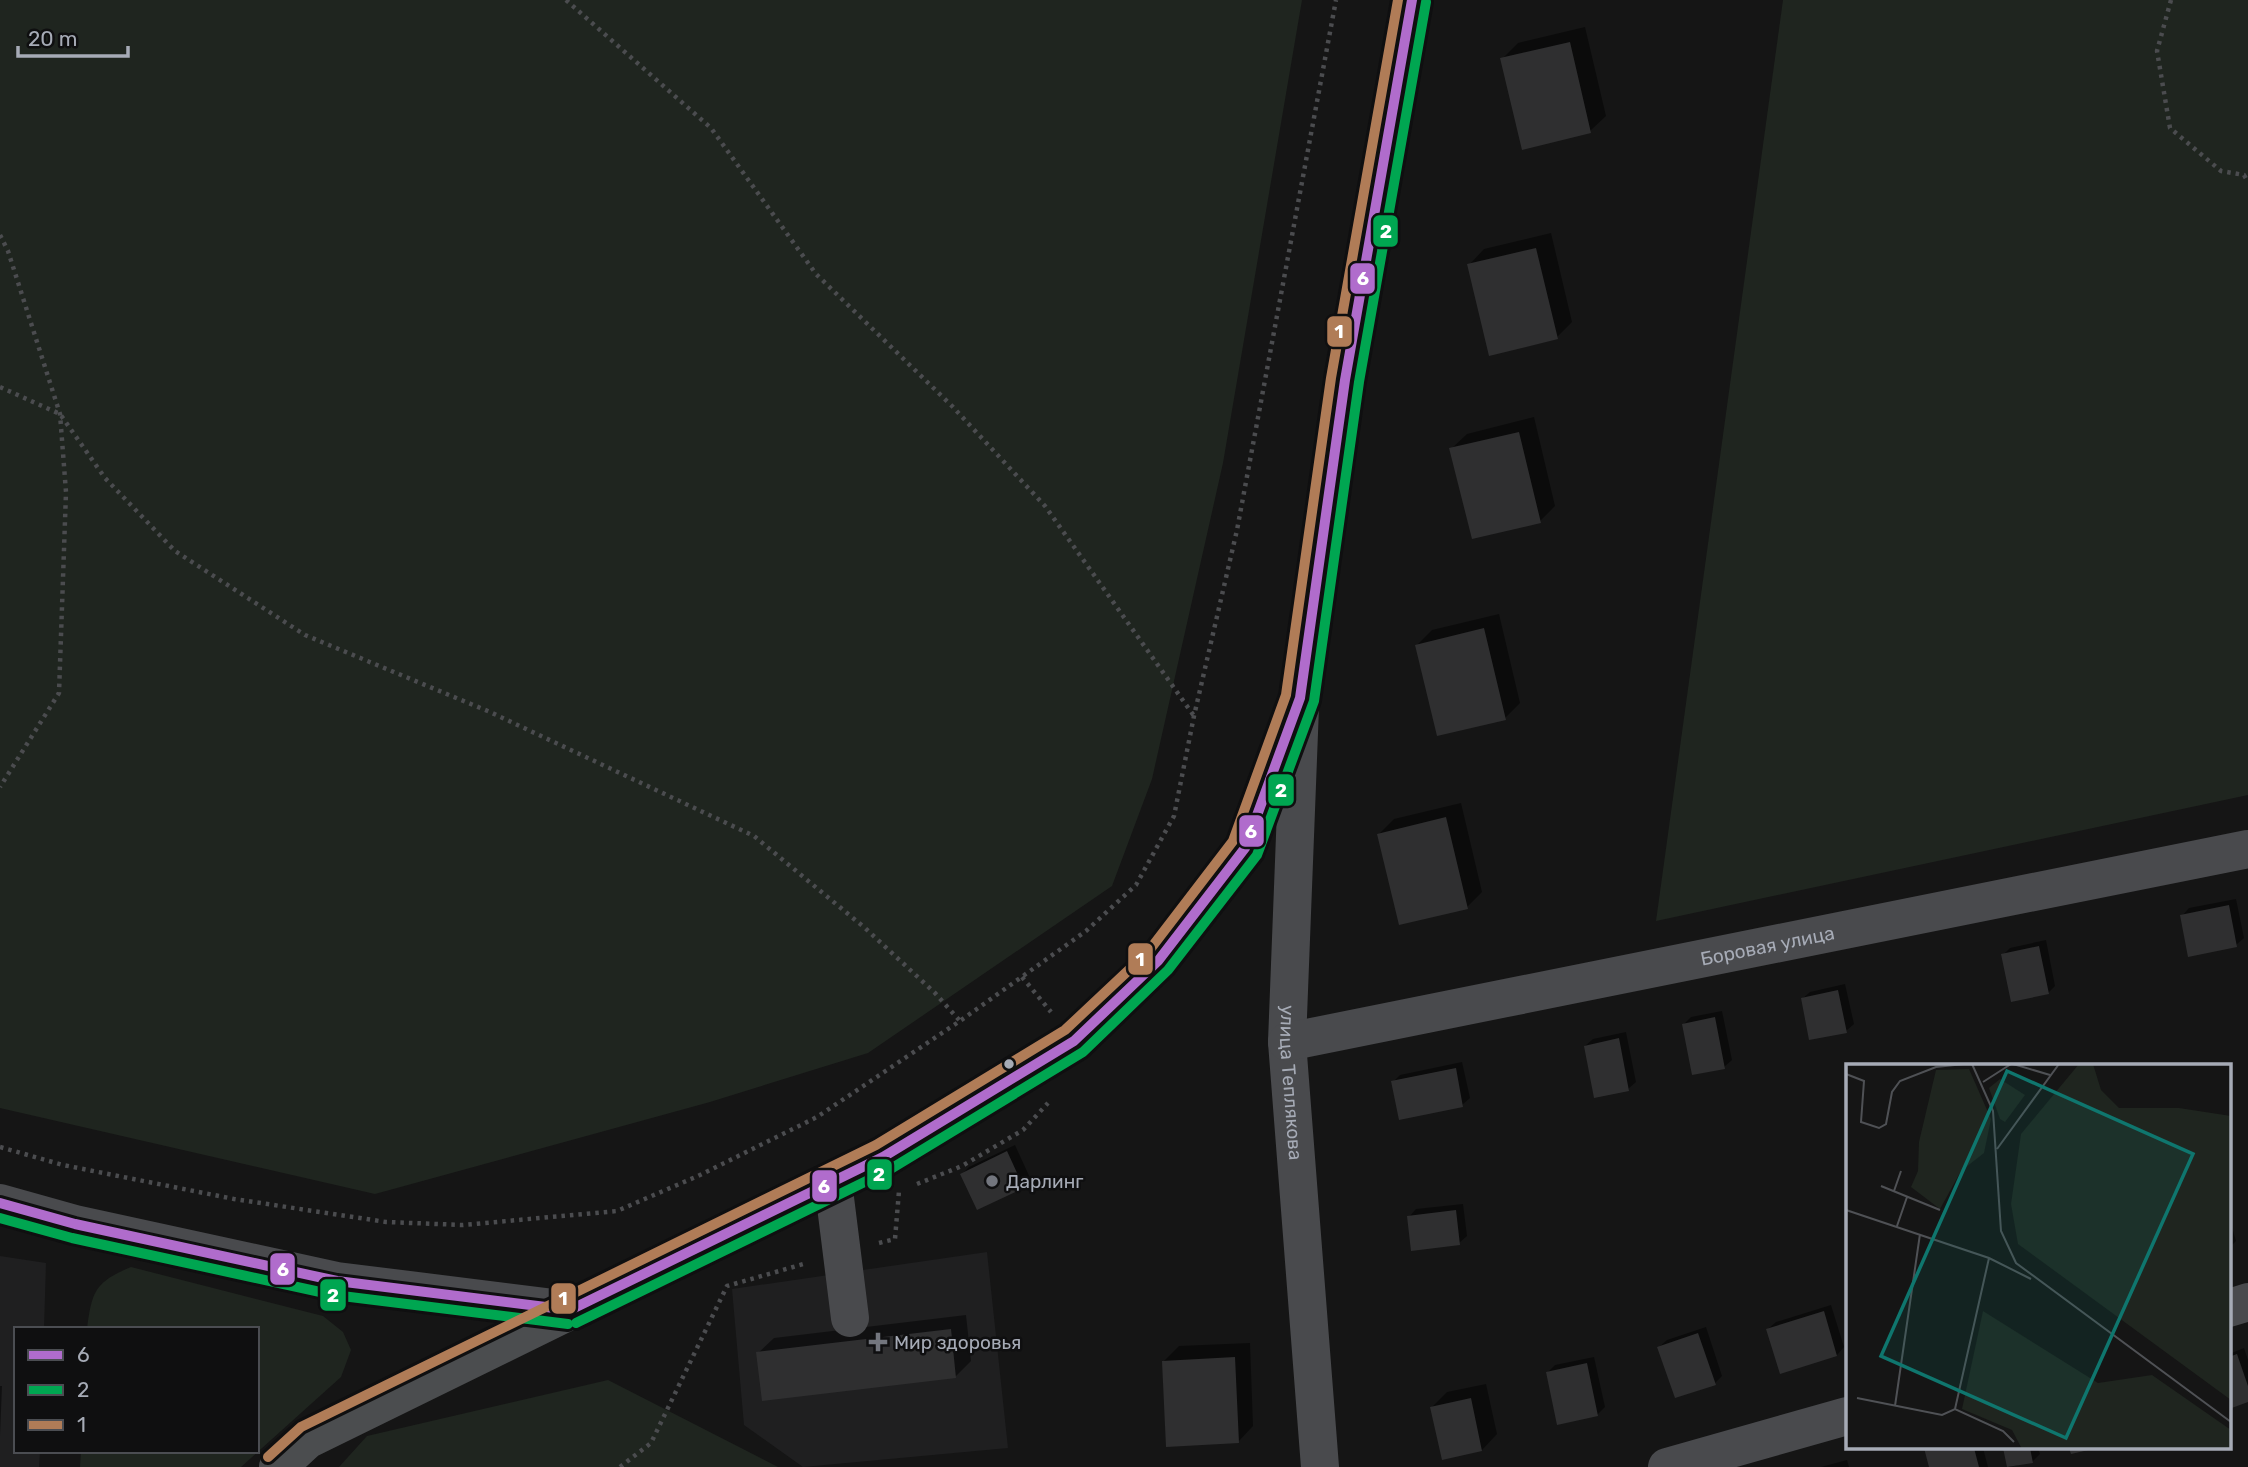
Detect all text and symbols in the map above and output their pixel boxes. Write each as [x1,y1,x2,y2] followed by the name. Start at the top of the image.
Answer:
[18,14,128,58] scale bar
[28,26,77,51] text: 20 m
[1372,214,1399,248] line badge: 2
[1380,220,1392,243] text: 2
[1349,262,1376,295] line badge: 6
[1357,267,1369,290] text: 6
[1326,315,1353,348] line badge: 1
[1334,320,1344,343] text: 1
[1267,773,1295,807] line badge: 2
[1275,779,1287,802] text: 2
[1238,814,1265,848] line badge: 6
[1245,820,1257,843] text: 6
[1698,921,1837,971] street label: Боровая улица
[1127,942,1154,976] line badge: 1
[1135,948,1145,971] text: 1
[1275,1005,1307,1161] street label: улица Теплякова
[1002,1057,1016,1071] unlabelled marker
[1846,1064,2230,1450] inset map
[866,1158,893,1191] line badge: 2
[873,1163,885,1186] text: 2
[811,1169,838,1203] line badge: 6
[1006,1170,1083,1193] place label: Дарлинг
[984,1173,1000,1189] marker: Дарлинг
[818,1175,830,1198] text: 6
[269,1252,296,1286] line badge: 6
[277,1258,289,1281] text: 6
[319,1278,347,1312] line badge: 2
[550,1282,577,1315] line badge: 1
[327,1284,339,1307] text: 2
[558,1287,568,1310] text: 1
[14,1327,259,1453] legend
[894,1331,1021,1354] place label: Мир здоровья
[868,1332,888,1352] marker: Мир здоровья
[77,1342,90,1367] text: 6
[77,1377,89,1402] text: 2
[77,1412,86,1437] text: 1

